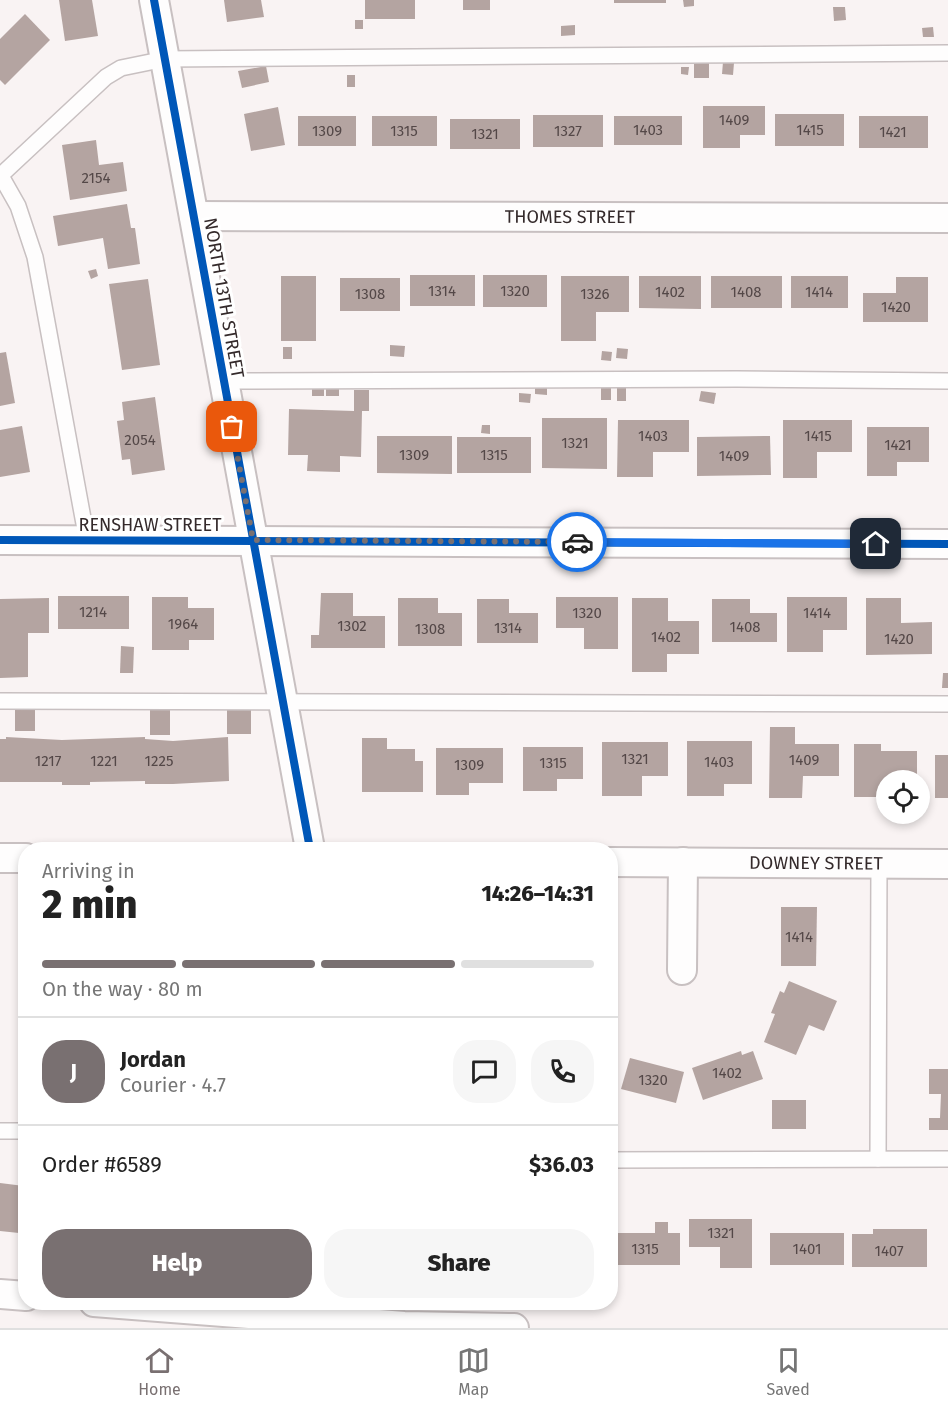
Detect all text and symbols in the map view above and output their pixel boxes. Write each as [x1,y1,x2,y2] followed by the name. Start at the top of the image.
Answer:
[719,111,749,129] house number: 1409
[633,121,663,139] house number: 1403
[796,121,824,139] house number: 1415
[312,122,342,140] house number: 1309
[390,122,418,140] house number: 1315
[554,122,582,140] house number: 1327
[879,123,907,141] house number: 1421
[471,125,499,143] house number: 1321
[81,169,111,187] house number: 2154
[505,206,636,228] street label: THOMES STREET
[199,216,249,381] street label: NORTH 13TH STREET
[428,282,456,300] house number: 1314
[500,282,530,300] house number: 1320
[655,283,685,301] house number: 1402
[730,283,762,301] house number: 1408
[805,283,833,301] house number: 1414
[355,285,385,303] house number: 1308
[580,285,610,303] house number: 1326
[881,298,911,316] house number: 1420
[206,401,257,452] pin
[215,410,248,443] icon: bag
[638,427,668,445] house number: 1403
[804,427,832,445] house number: 1415
[124,431,156,449] house number: 2054
[561,434,589,452] house number: 1321
[884,436,912,454] house number: 1421
[399,446,429,464] house number: 1309
[480,446,508,464] house number: 1315
[719,447,749,465] house number: 1409
[547,512,607,572] courier
[79,514,222,536] street label: RENSHAW STREET
[850,518,901,569] pin
[561,526,594,559] icon: car
[859,527,892,560] icon: home
[79,603,107,621] house number: 1214
[572,604,602,622] house number: 1320
[803,604,831,622] house number: 1414
[168,615,198,633] house number: 1964
[337,617,367,635] house number: 1302
[729,618,761,636] house number: 1408
[494,619,522,637] house number: 1314
[415,620,445,638] house number: 1308
[651,628,681,646] house number: 1402
[884,630,914,648] house number: 1420
[621,750,649,768] house number: 1321
[789,751,819,769] house number: 1409
[35,752,62,770] house number: 1217
[90,752,118,770] house number: 1221
[145,752,173,770] house number: 1225
[704,753,734,771] house number: 1403
[539,754,567,772] house number: 1315
[454,756,484,774] house number: 1309
[876,770,930,824] map controls
[876,770,930,824] button: locate
[749,852,884,875] street label: DOWNEY STREET
[42,859,135,883] text: Arriving in
[481,880,594,907] text: 14:26–14:31
[42,882,138,928] text: 2 min
[785,928,813,946] house number: 1414
[42,977,203,1001] text: On the way · 80 m
[453,1040,516,1103] button: chat
[531,1040,594,1103] button: phone
[120,1046,186,1073] text: Jordan
[70,1058,77,1085] text: J
[712,1064,742,1082] house number: 1402
[638,1071,668,1089] house number: 1320
[120,1073,226,1097] text: Courier · 4.7
[42,1151,162,1178] text: Order #6589
[529,1151,594,1178] text: $36.03
[707,1224,735,1242] house number: 1321
[42,1229,312,1298] button: Help
[324,1229,594,1298] button: Share
[631,1240,659,1258] house number: 1315
[793,1240,821,1258] house number: 1401
[874,1242,904,1260] house number: 1407
[138,1344,181,1399] tab: Home
[457,1344,490,1399] tab: Map
[767,1344,810,1399] tab: Saved

